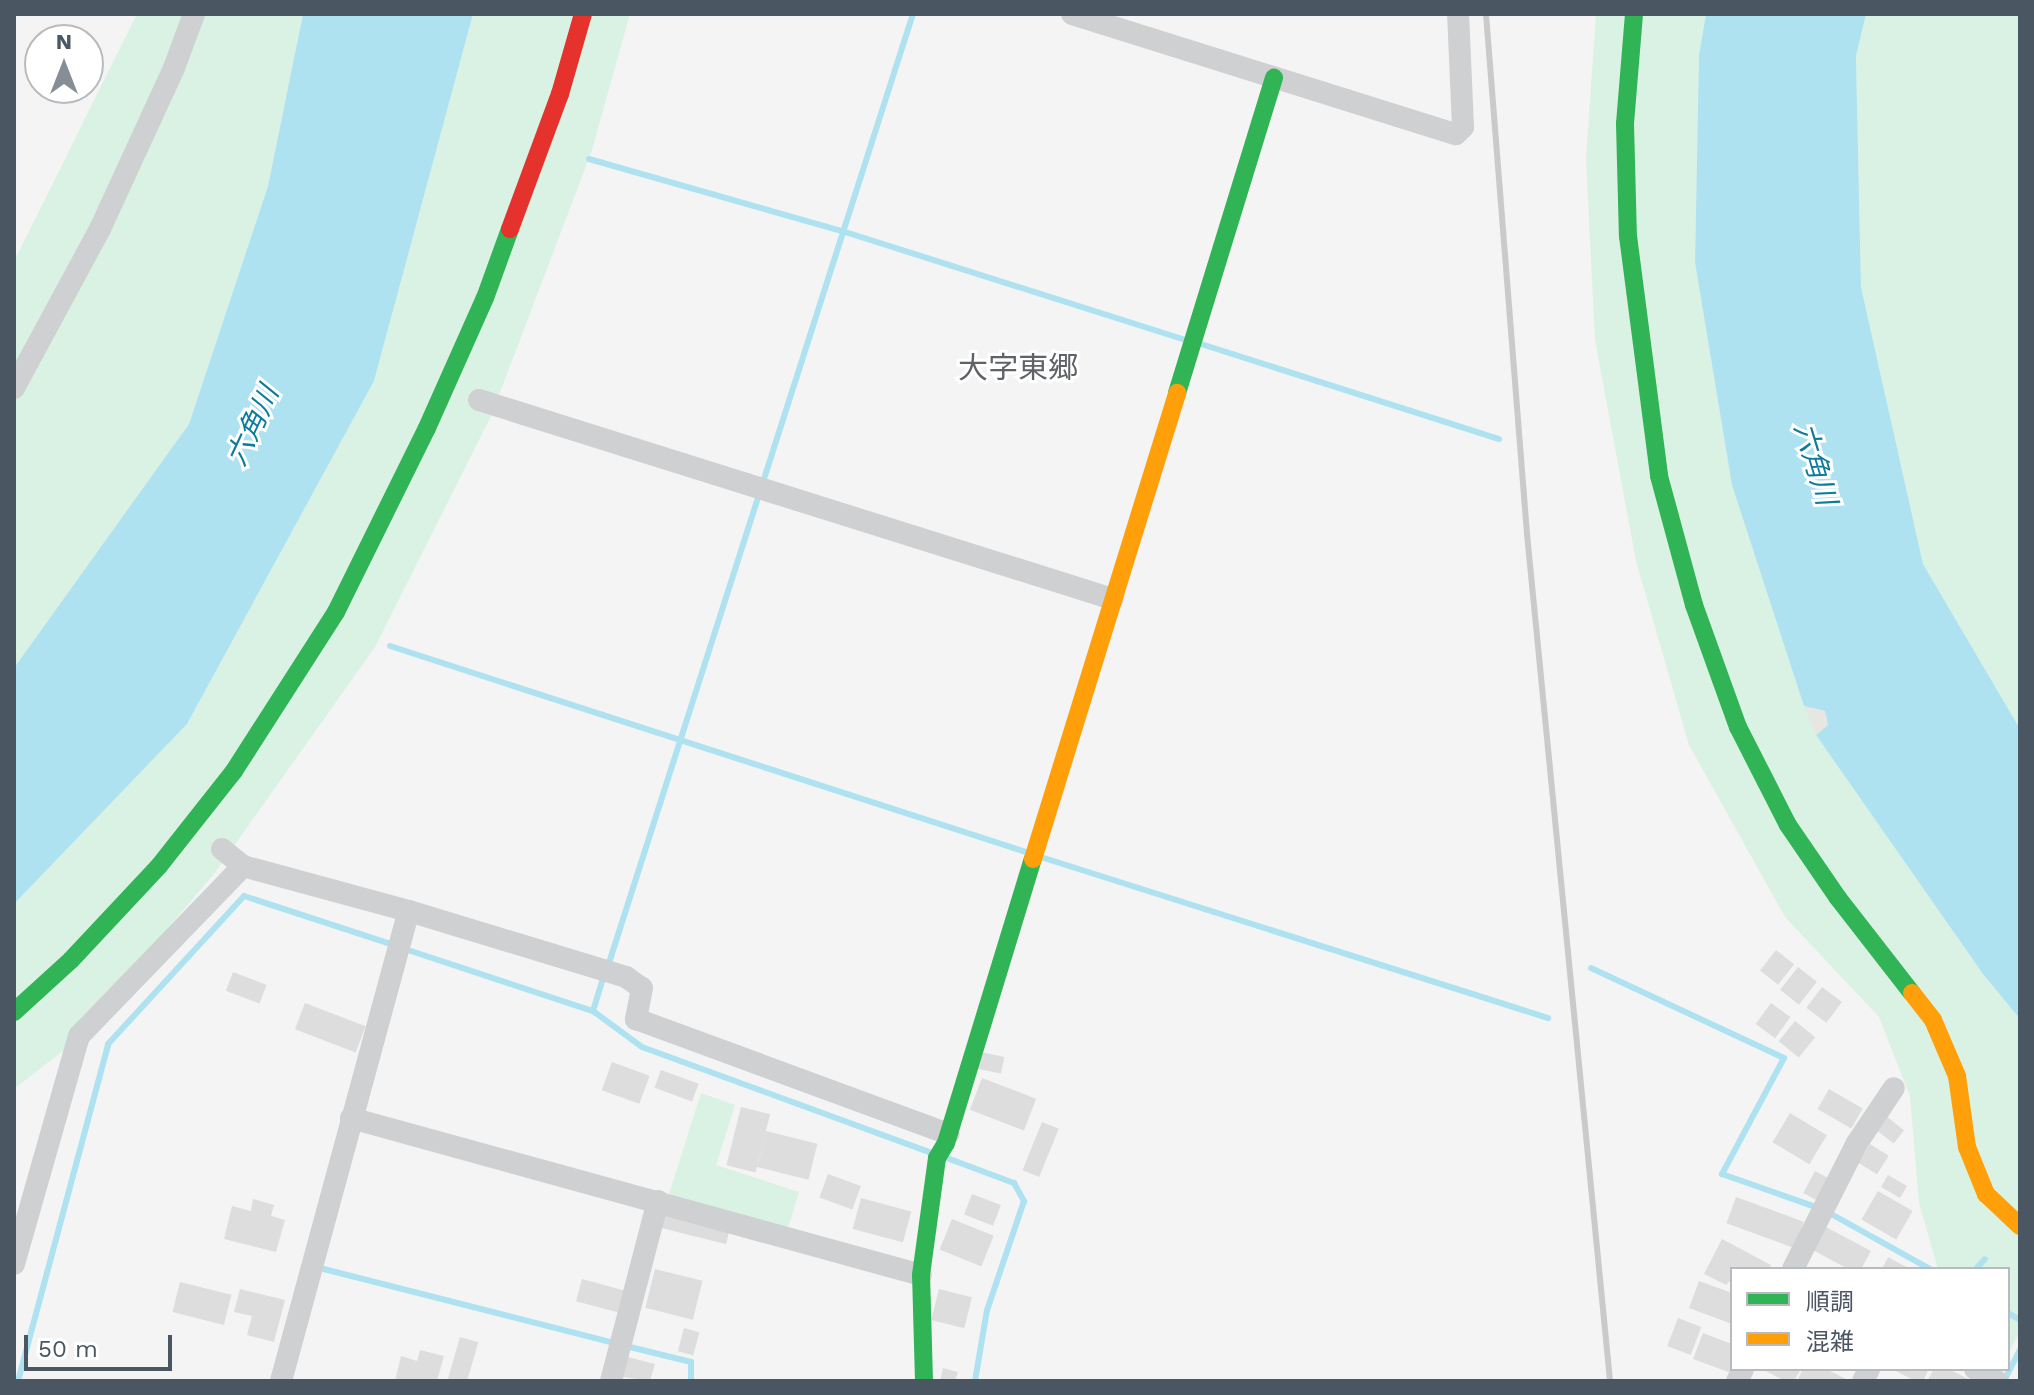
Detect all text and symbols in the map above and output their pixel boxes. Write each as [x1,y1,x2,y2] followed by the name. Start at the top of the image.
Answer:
[24,24,104,104] north arrow
[56,29,72,54] text: N
[958,350,1078,386] district label: 大字東郷
[220,381,286,471] water label: 六角川
[1787,419,1843,509] water label: 六角川
[1730,1267,2010,1371] legend
[1806,1288,1854,1316] text: 順調
[28,1319,176,1369] scale bar
[1806,1328,1854,1356] text: 混雑
[38,1335,98,1363] text: 50 m

